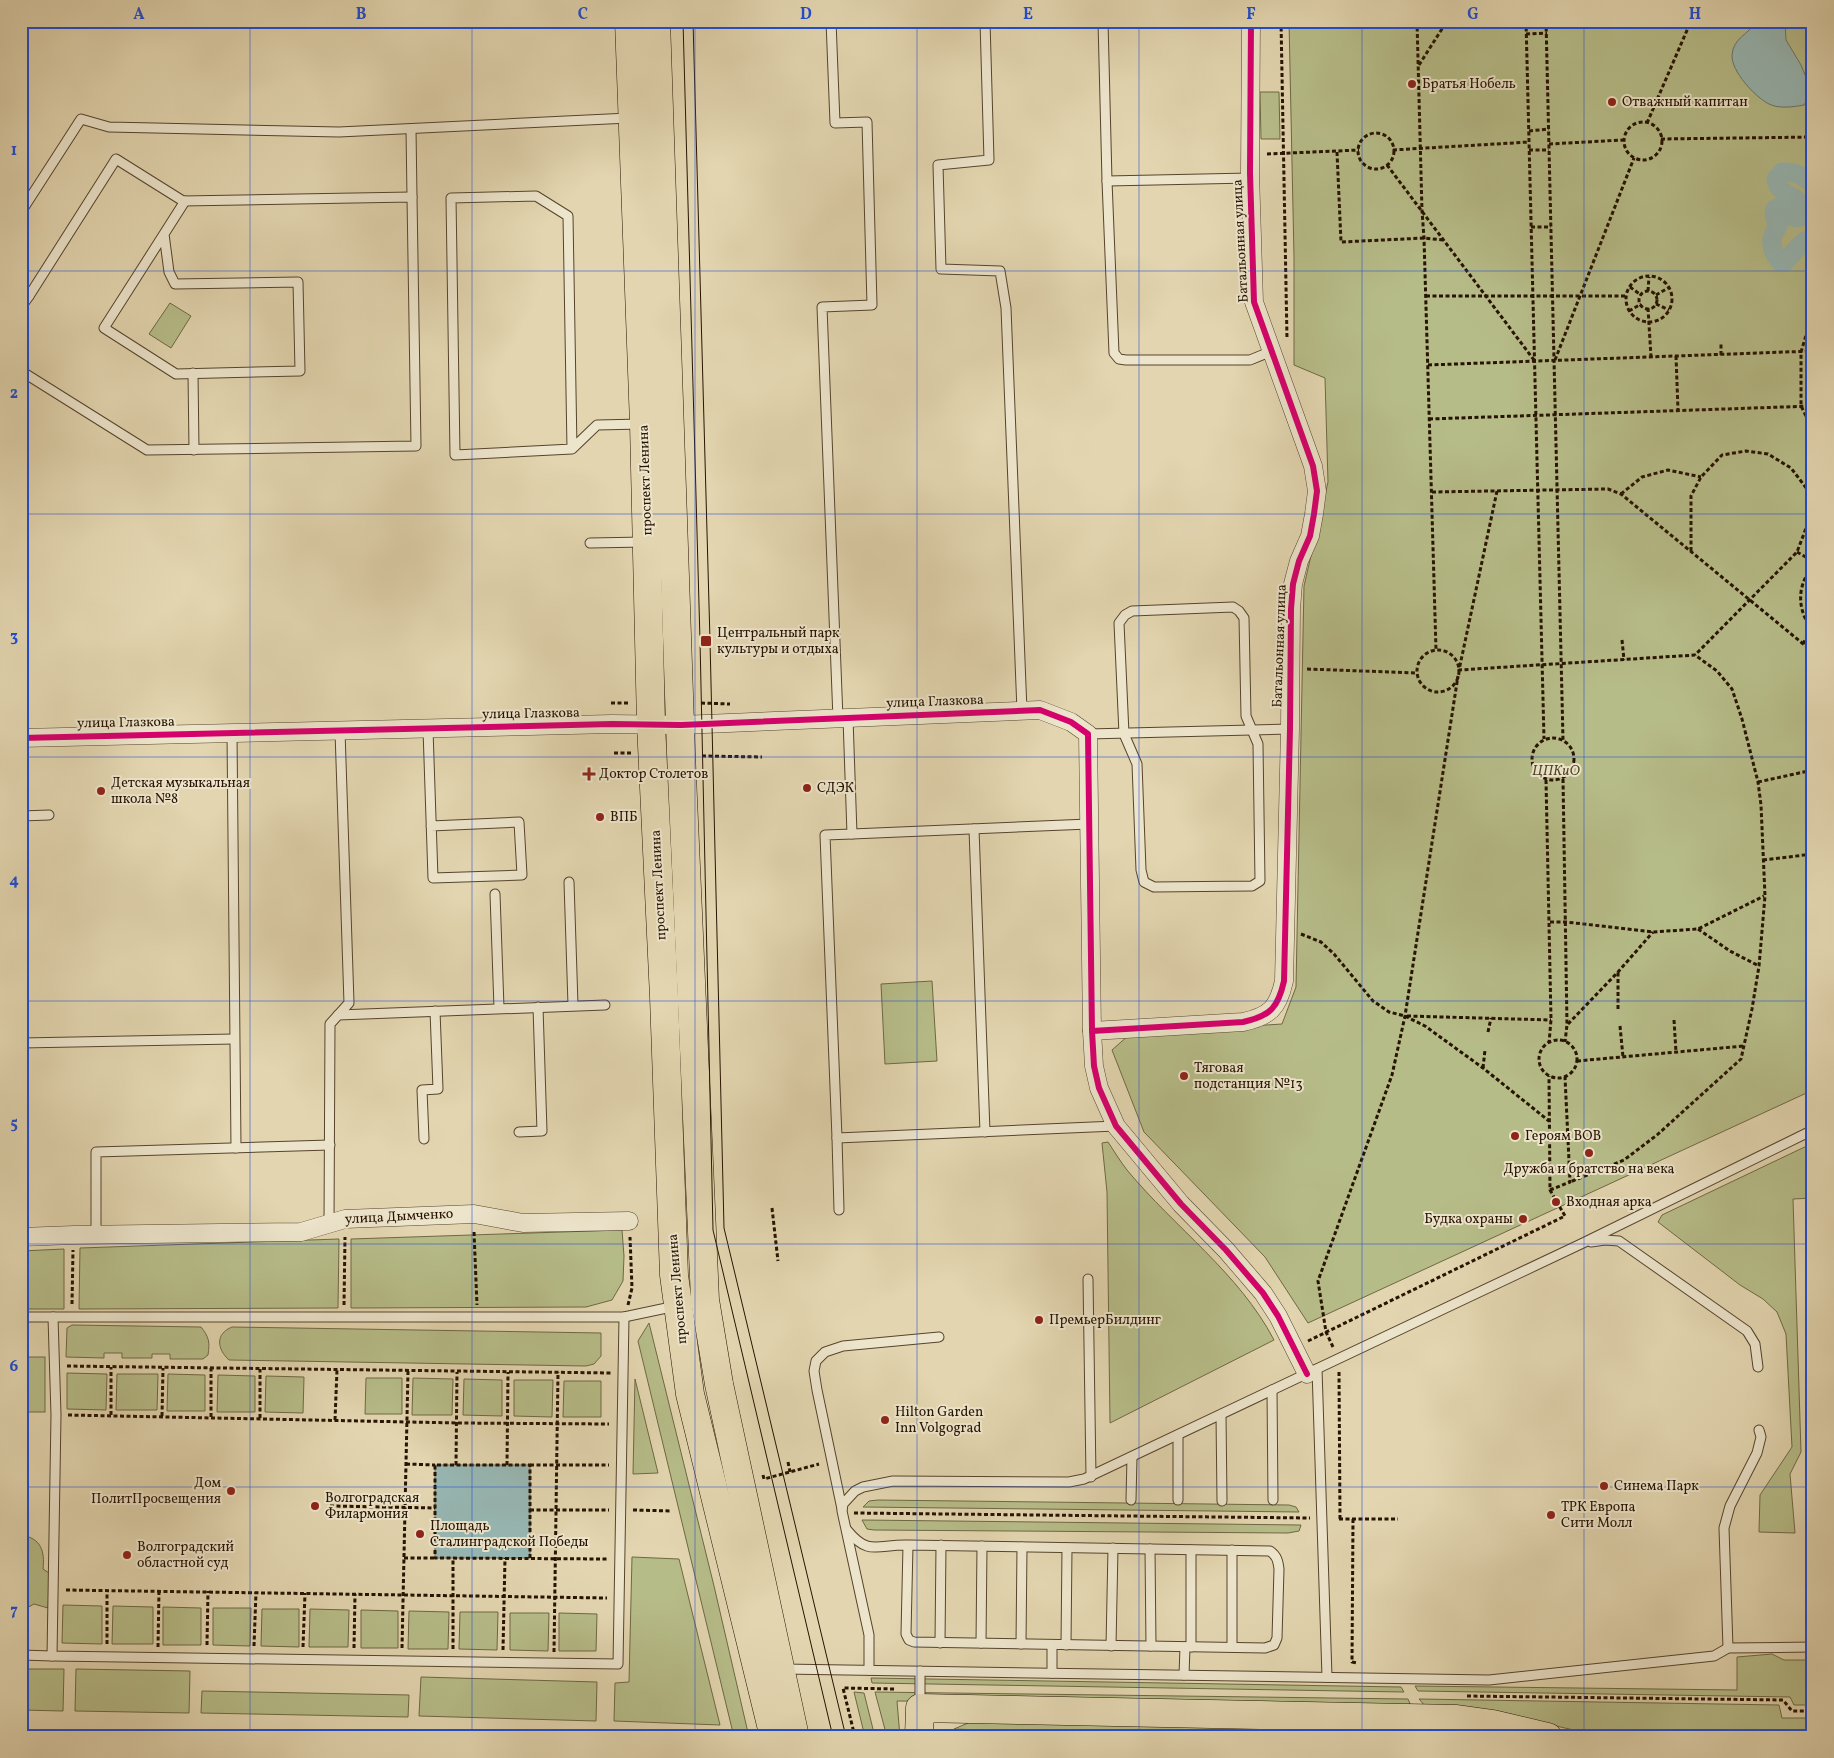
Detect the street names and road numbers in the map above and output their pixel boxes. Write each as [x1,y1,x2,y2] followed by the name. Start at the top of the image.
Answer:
[1228,179,1254,303] street label: Батальонная улица
[635,424,657,536] street label: проспект Ленина
[1268,584,1292,708] street label: Батальонная улица
[886,691,984,713] street label: улица Глазкова
[482,704,580,724] street label: улица Глазкова
[77,713,175,733] street label: улица Глазкова
[647,829,671,941] street label: проспект Ленина
[344,1205,454,1229] street label: улица Дымченко
[664,1233,692,1345] street label: проспект Ленина

